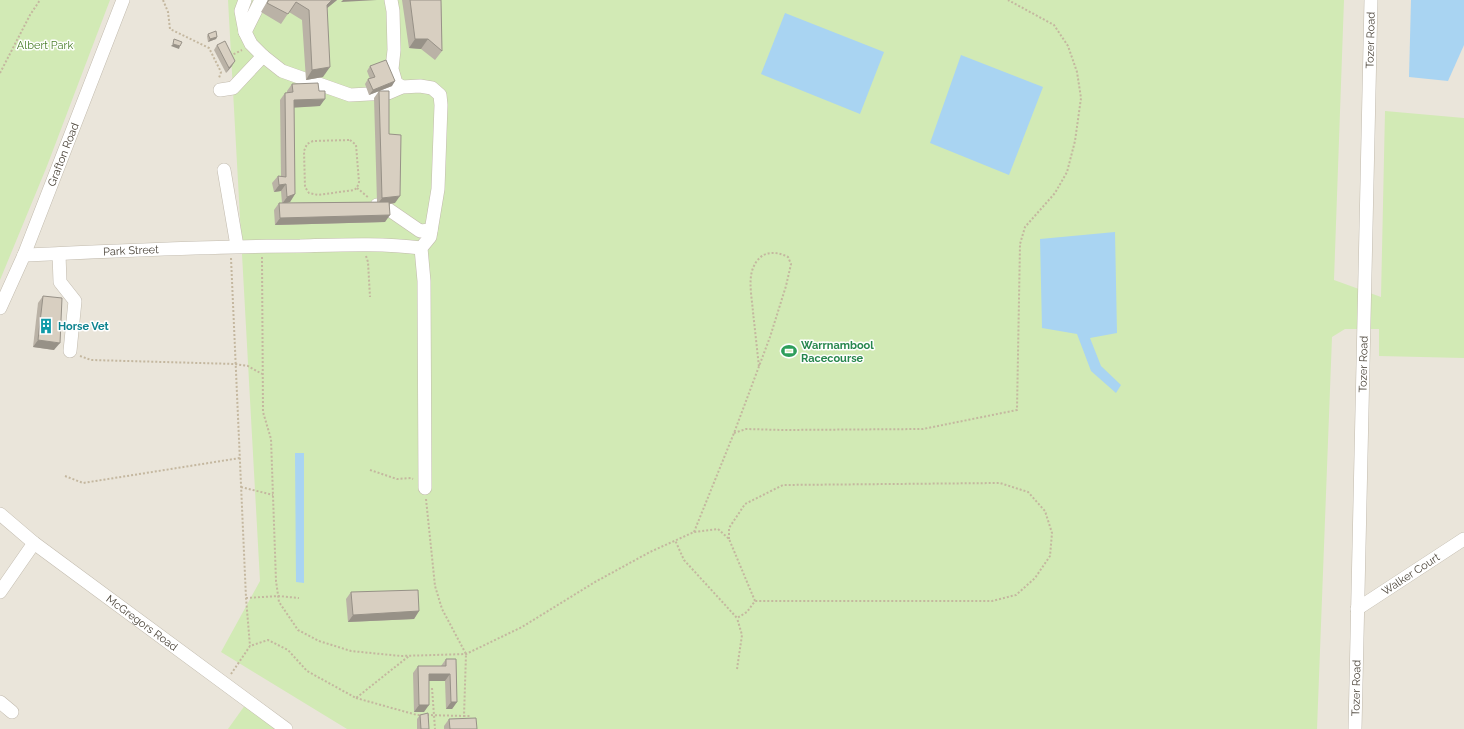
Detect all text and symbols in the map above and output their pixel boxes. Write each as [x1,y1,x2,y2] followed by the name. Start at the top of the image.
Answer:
[1363,12,1377,69] street label: Tozer Road
[17,39,73,52] park label: Albert Park
[45,121,81,188] street label: Grafton Road
[103,243,159,258] street label: Park Street
[37,317,55,335] building icon: Horse Vet
[58,320,110,333] place label: Horse Vet
[1356,336,1370,392] street label: Tozer Road
[801,339,874,365] place label: Warrnambool Racecourse
[780,342,798,360] sports icon: Warrnambool Racecourse
[1379,550,1442,598] street label: Walker Court
[104,592,180,653] street label: McGregors Road
[1349,659,1363,716] street label: Tozer Road

